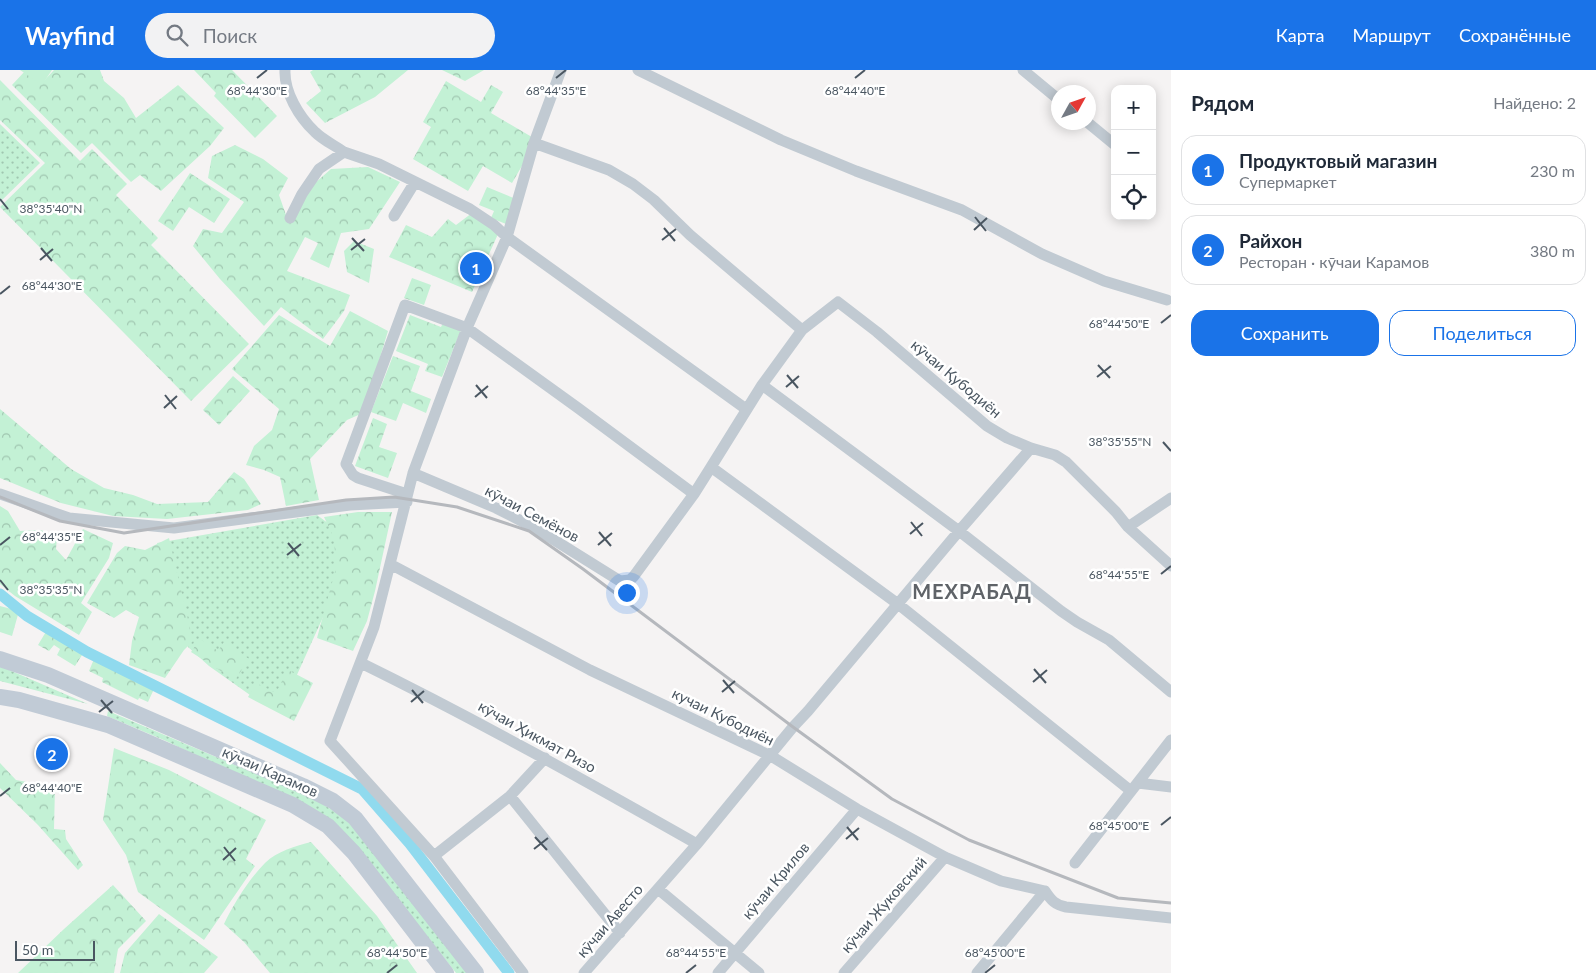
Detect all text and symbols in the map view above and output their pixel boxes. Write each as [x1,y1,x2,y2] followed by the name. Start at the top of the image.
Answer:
[145,13,495,58] search box
[25,21,115,50] text: Wayfind
[163,21,191,49] icon: search
[203,24,257,47] text: Поиск
[1276,24,1324,46] text: Карта
[1352,24,1431,46] text: Маршрут
[1459,24,1571,46] text: Сохранённые
[227,83,287,98] text: 68°44'30"E
[526,83,586,98] text: 68°44'35"E
[825,83,885,98] text: 68°44'40"E
[1051,85,1096,130] north arrow
[1111,85,1156,220] map controls
[1111,85,1156,130] button: +
[1191,90,1254,115] text: Рядом
[1493,93,1576,112] text: Найдено: 2
[1111,130,1156,175] button: −
[1239,149,1437,172] text: Продуктовый магазин
[1203,161,1213,180] text: 1
[1530,161,1575,180] text: 230 m
[1239,172,1337,191] text: Супермаркет
[1111,175,1156,220] button: locate
[20,201,82,216] text: 38°35'40"N
[1239,229,1302,252] text: Райхон
[1203,241,1213,260] text: 2
[1530,241,1575,260] text: 380 m
[460,249,492,287] pin: 1
[1239,252,1429,271] text: Ресторан · кӯчаи Карамов
[22,278,82,293] text: 68°44'30"E
[1191,310,1379,356] button: Сохранить
[1389,310,1576,356] button: Поделиться
[1089,316,1149,331] text: 68°44'50"E
[908,335,1005,421] street label: кӯчаи Қубодиён
[1089,434,1151,449] text: 38°35'55"N
[482,481,583,545] street label: кӯчаи Семёнов
[22,529,82,544] text: 68°44'35"E
[1089,567,1149,582] text: 68°44'55"E
[912,579,1032,603] district label: МЕХРАБАД
[614,580,640,606] your location
[20,582,82,597] text: 38°35'35"N
[669,684,777,749] street label: кучаи Кубодиён
[476,696,599,776] street label: кӯчаи Ҳикмат Ризо
[36,735,68,773] pin: 2
[220,742,321,800] street label: кӯчаи Карамов
[22,780,82,795] text: 68°44'40"E
[1089,818,1149,833] text: 68°45'00"E
[738,838,813,922] street label: кӯчаи Крилов
[837,853,930,956] street label: кӯчаи Жуковский
[572,880,646,961] street label: кӯчаи Авесто
[15,938,95,961] scale bar
[22,941,53,958] text: 50 m
[367,945,427,960] text: 68°44'50"E
[666,945,726,960] text: 68°44'55"E
[965,945,1025,960] text: 68°45'00"E

